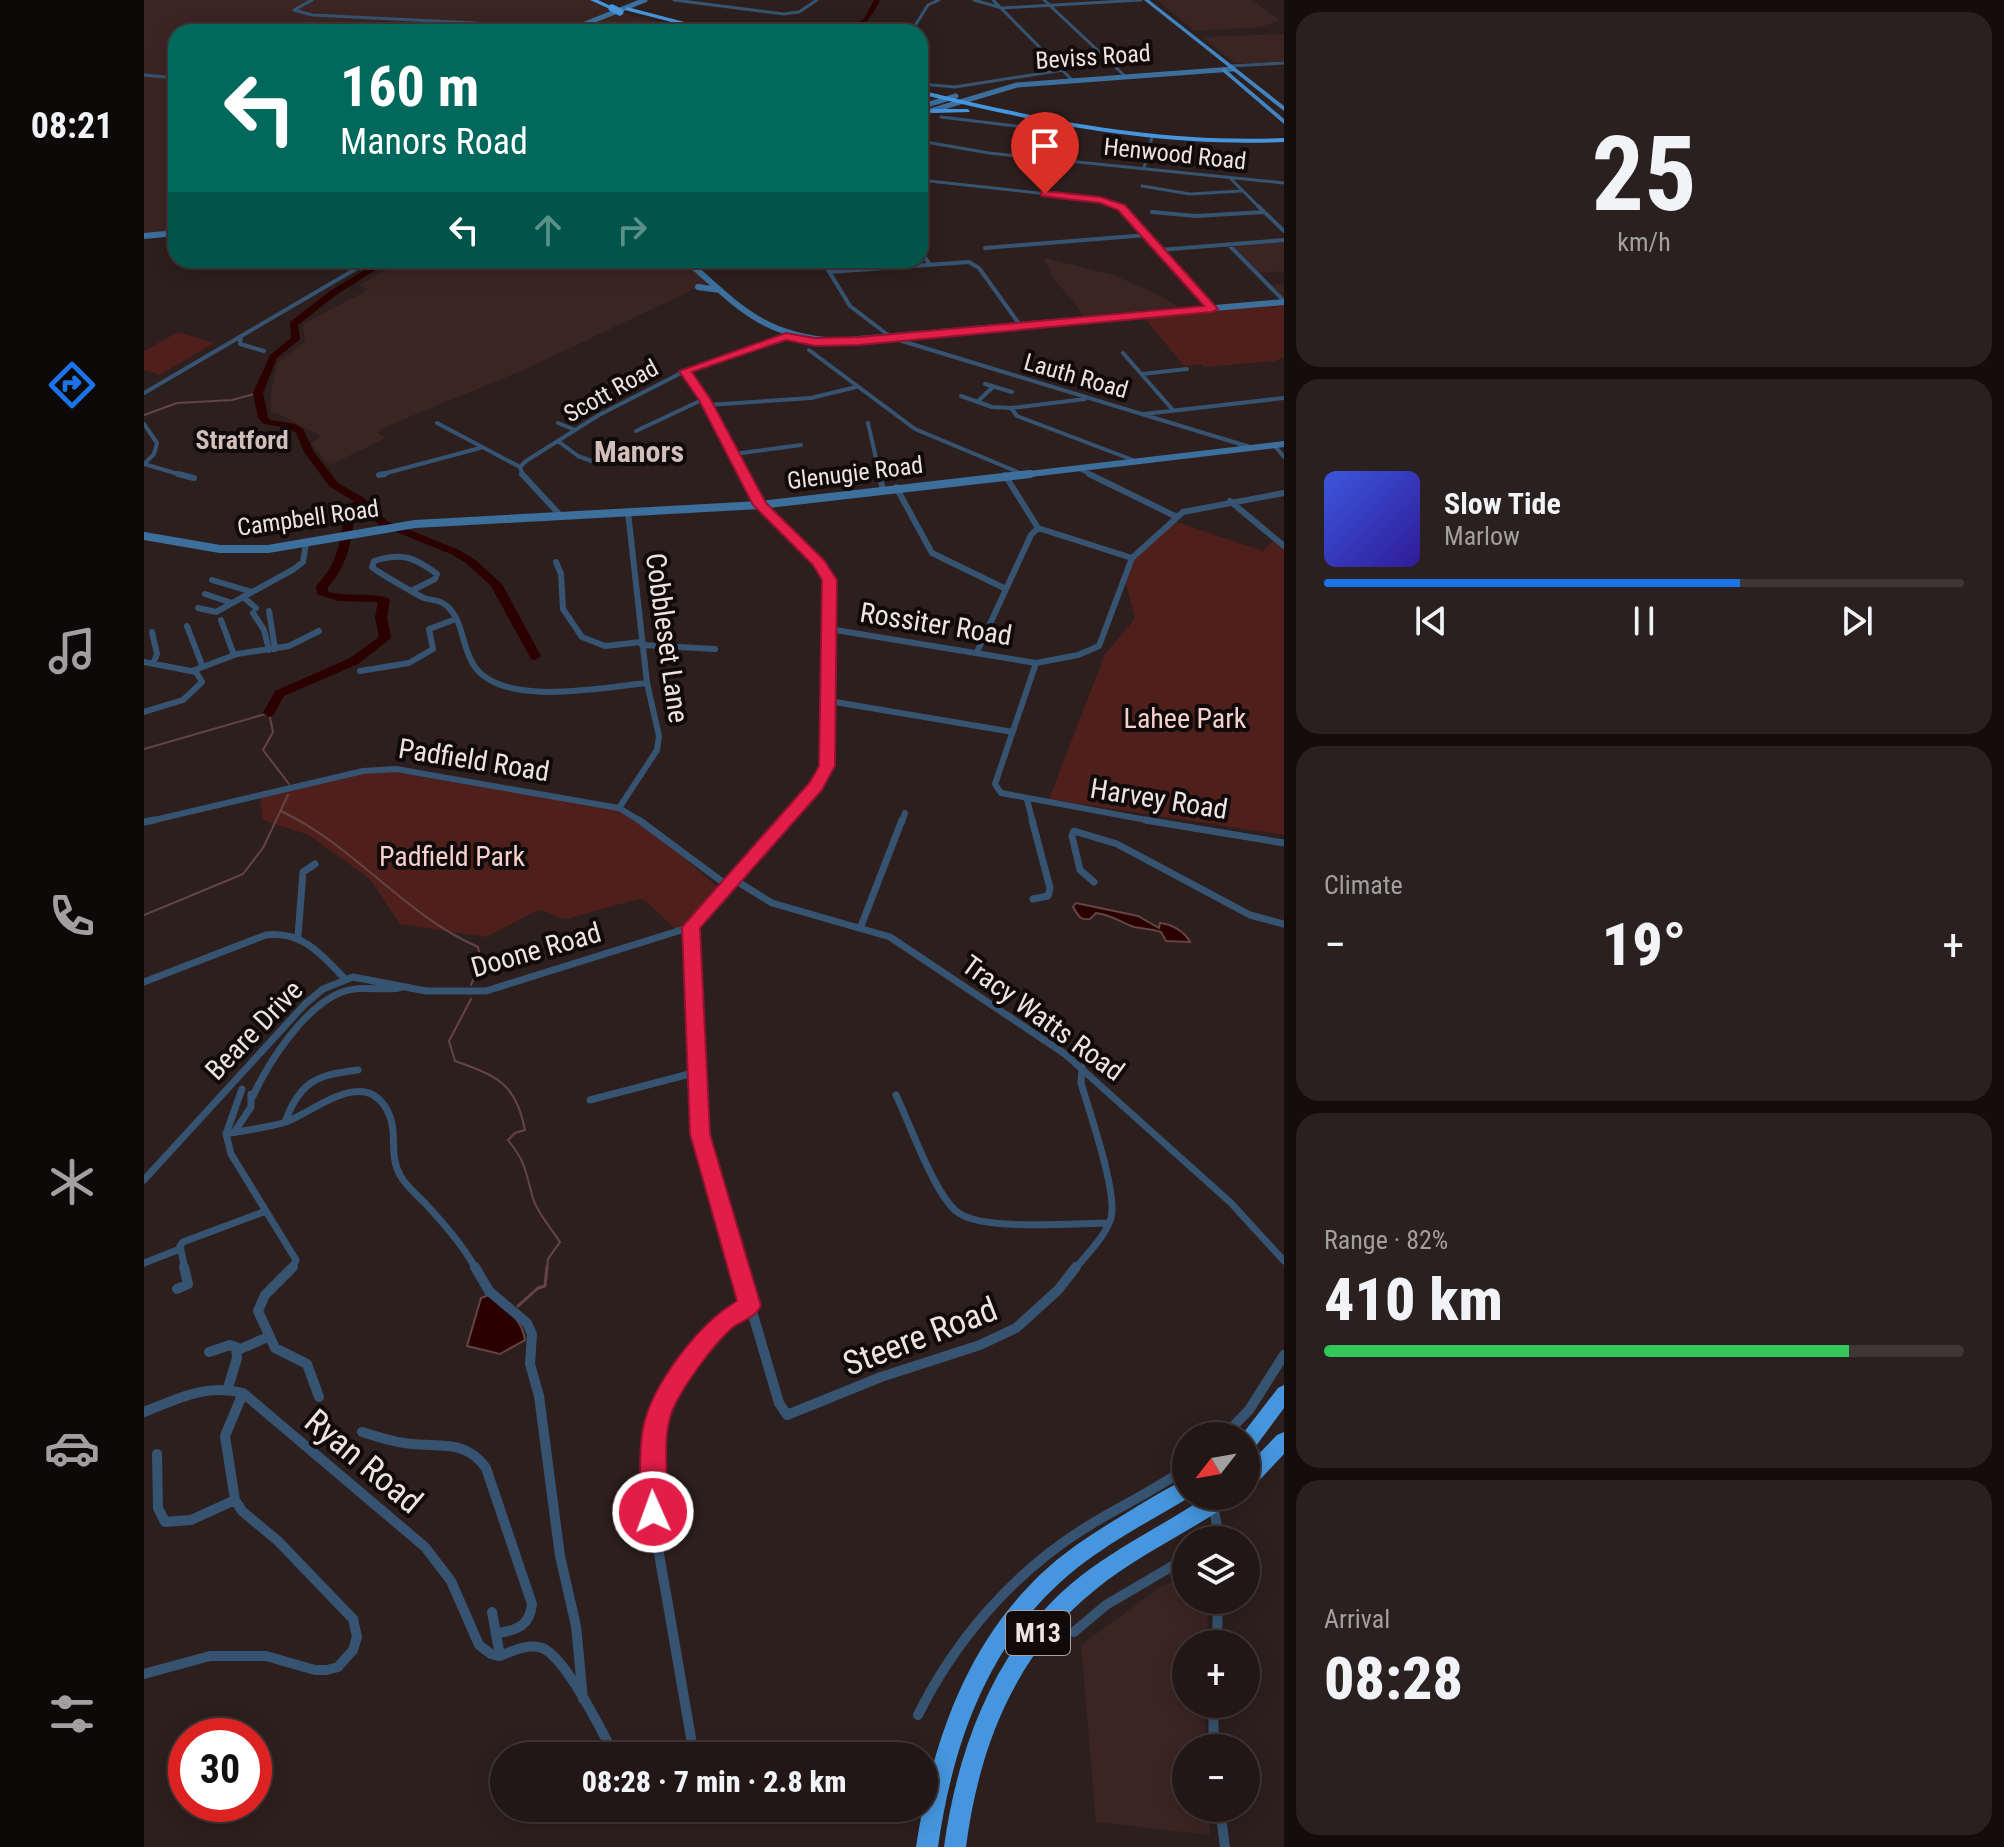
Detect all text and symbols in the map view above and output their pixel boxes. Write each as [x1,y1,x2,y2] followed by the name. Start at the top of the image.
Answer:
[1034,39,1152,75] street label: Beviss Road
[340,54,479,120] text: 160 m
[208,56,312,160] icon: left
[31,105,113,147] text: 08:21
[1011,112,1079,194] pin
[1591,114,1697,235] text: 25
[340,121,528,163] text: Manors Road
[1023,124,1067,168] icon: arrive
[1102,133,1248,175] street label: Henwood Road
[442,208,486,252] icon: left
[526,208,570,252] icon: ahead
[610,208,654,252] icon: right
[1617,227,1671,257] text: km/h
[1021,348,1131,404] street label: Lauth Road
[559,354,663,428] street label: Scott Road
[44,357,100,413] icon: directions
[195,425,289,455] district label: Stratford
[594,434,684,469] district label: Manors
[786,451,924,495] street label: Glenugie Road
[1444,486,1561,521] text: Slow Tide
[235,494,381,542] street label: Campbell Road
[1444,521,1520,551] text: Marlow
[639,551,695,725] street label: Cobbleset Lane
[858,596,1014,652] street label: Rossiter Road
[1409,599,1453,643] icon: previous
[1622,599,1666,643] icon: pause
[1835,599,1879,643] icon: next
[44,623,100,679] icon: music
[1124,702,1247,735] park label: Lahee Park
[396,732,552,788] street label: Padfield Road
[1088,772,1230,826] street label: Harvey Road
[379,840,525,873] park label: Padfield Park
[1324,870,1403,900] text: Climate
[44,888,100,944] icon: phone
[1602,909,1686,980] text: 19°
[467,916,605,984] street label: Doone Road
[1324,919,1346,971] text: −
[1942,919,1964,971] text: +
[956,948,1130,1088] street label: Tracy Watts Road
[199,973,309,1087] street label: Beare Drive
[44,1154,100,1210] icon: climate
[1324,1225,1448,1255] text: Range · 82%
[1324,1264,1503,1335] text: 410 km
[837,1288,1003,1384] street label: Steere Road
[297,1400,431,1522] street label: Ryan Road
[44,1420,100,1476] icon: car
[1172,1422,1260,1510] north arrow
[1172,1422,1260,1822] map controls
[611,1470,695,1554] position arrow
[1172,1526,1260,1614] button: layers
[1324,1604,1390,1634] text: Arrival
[1006,1611,1070,1655] road number: M13
[1172,1630,1260,1718] button: +
[1324,1643,1463,1714] text: 08:28
[44,1686,100,1742] icon: filters
[168,1718,272,1822] speed limit sign: 30
[1172,1734,1260,1822] button: −
[582,1764,846,1799] text: 08:28 · 7 min · 2.8 km

